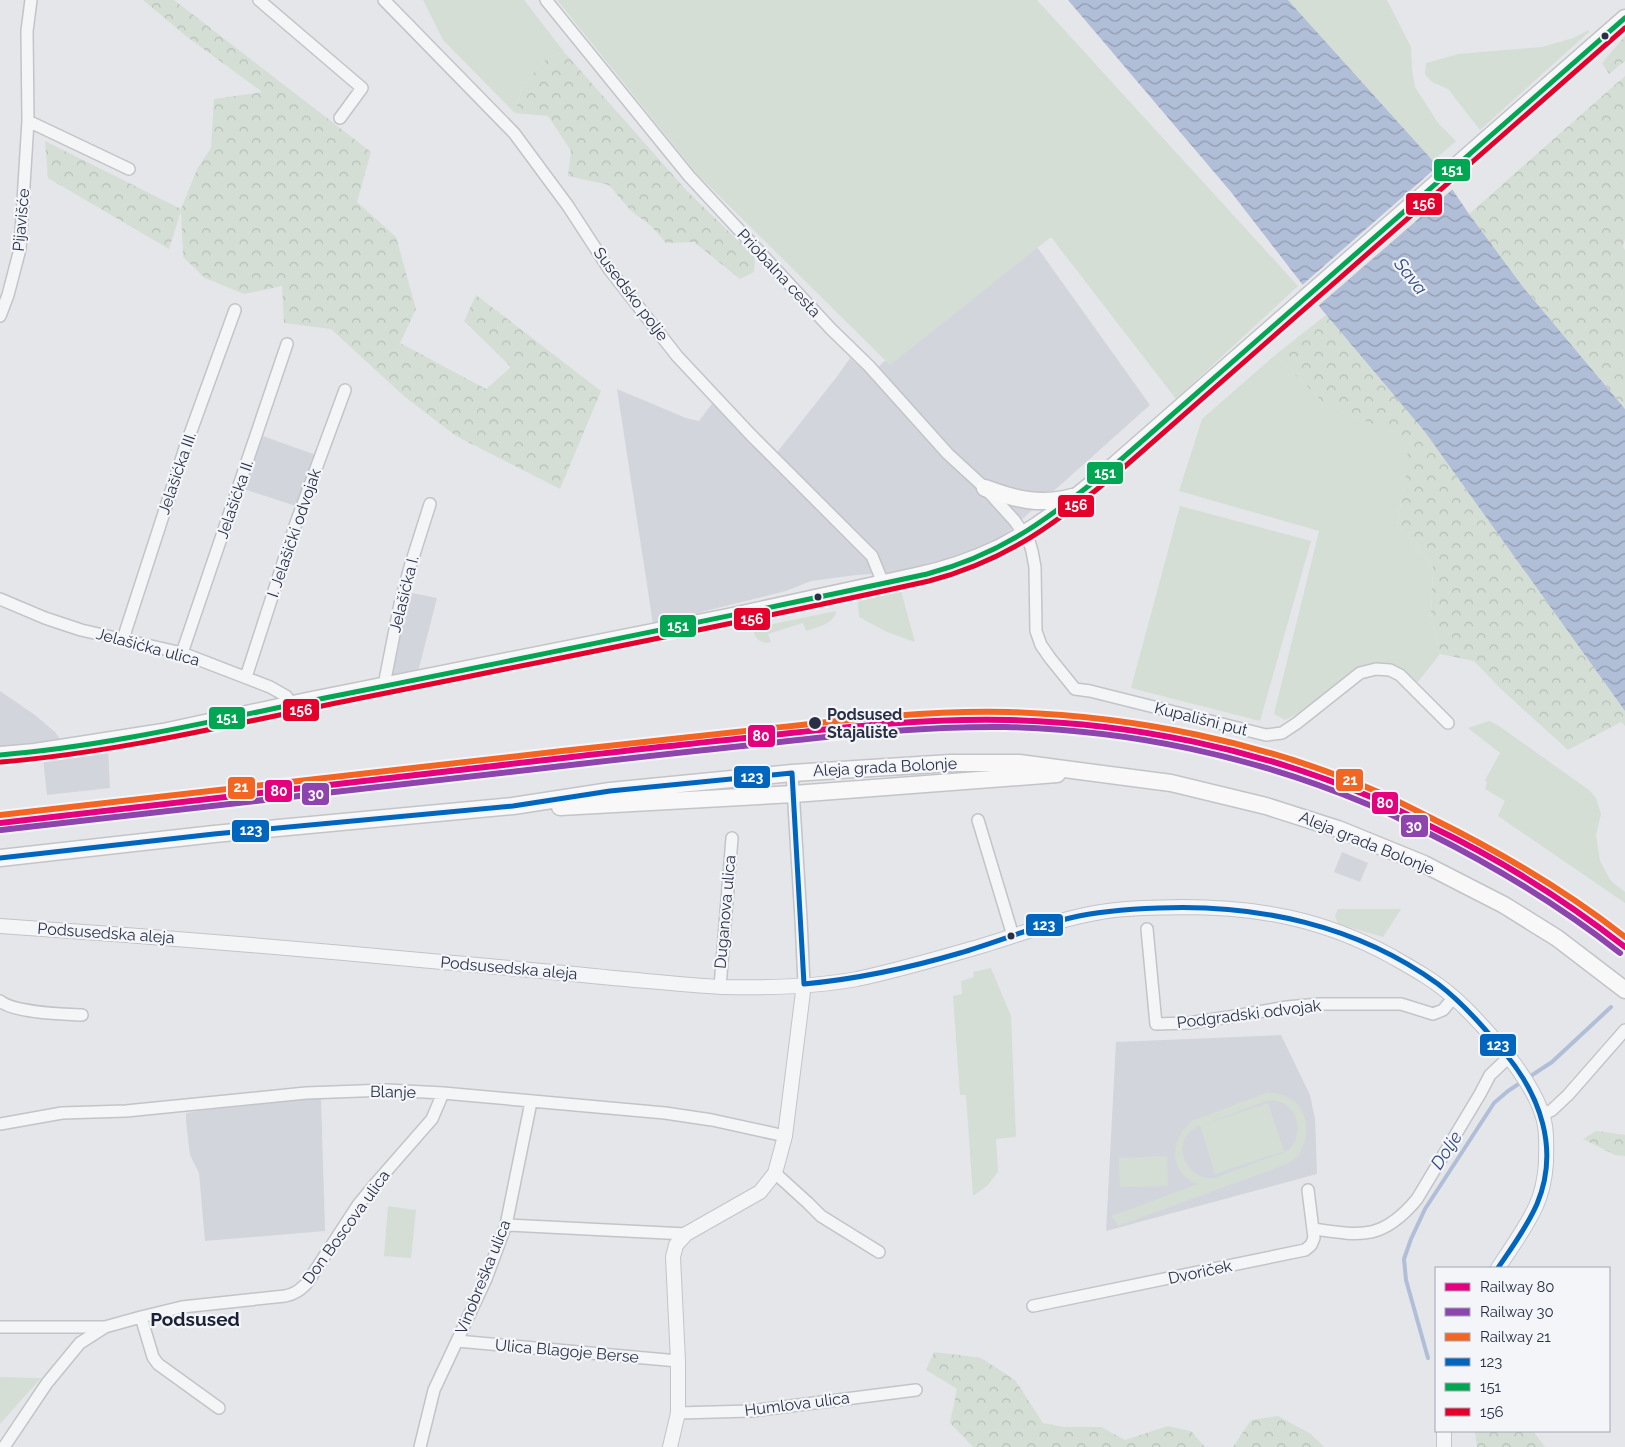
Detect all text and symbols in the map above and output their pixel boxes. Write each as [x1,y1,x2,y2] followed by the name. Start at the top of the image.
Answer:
[1600,31,1610,41] unlabelled marker
[1433,158,1471,182] line badge: 151
[1441,162,1463,178] text: 151
[9,188,33,252] street label: Pijavišće
[1405,192,1443,216] line badge: 156
[1412,196,1436,212] text: 156
[733,225,825,321] street label: Priobalna cesta
[590,243,672,345] street label: Susedsko polje
[1390,253,1432,299] water label: Sava
[154,429,200,517] street label: Jelašićka III.
[213,457,257,541] street label: Jelašićka II.
[1086,461,1124,485] line badge: 151
[1094,465,1116,481] text: 151
[263,466,325,600] street label: I. Jelašički odvojak
[1057,494,1095,518] line badge: 156
[1064,497,1088,513] text: 156
[385,554,423,634] street label: Jelašićka I.
[813,592,823,602] unlabelled marker
[733,607,771,631] line badge: 156
[740,611,764,627] text: 156
[659,614,697,638] line badge: 151
[667,618,689,634] text: 151
[94,624,202,670] street label: Jelašićka ulica
[282,698,320,722] line badge: 156
[1152,698,1250,740] street label: Kupališni put
[289,702,313,718] text: 156
[827,705,902,742] place label: Podsused Stajalište
[208,706,246,730] line badge: 151
[216,710,238,726] text: 151
[807,715,823,731] marker: Podsused Stajalište
[747,724,776,748] line badge: 80
[752,728,770,744] text: 80
[812,754,958,780] street label: Aleja grada Bolonje
[733,765,771,789] line badge: 123
[1335,768,1364,792] line badge: 21
[741,769,763,785] text: 123
[1343,772,1357,788] text: 21
[227,776,256,800] line badge: 21
[234,779,248,795] text: 21
[264,779,293,803] line badge: 80
[301,782,330,806] line badge: 30
[270,783,288,799] text: 80
[308,786,324,802] text: 30
[1371,791,1399,815] line badge: 80
[1376,795,1394,811] text: 80
[1297,807,1437,879] street label: Aleja grada Bolonje
[1400,814,1429,838] line badge: 30
[1406,818,1422,834] text: 30
[231,819,270,843] line badge: 123
[240,822,262,838] text: 123
[711,854,739,970] street label: Duganova ulica
[1025,913,1064,937] line badge: 123
[1033,917,1055,933] text: 123
[37,919,175,947] street label: Podsusedska aleja
[1006,931,1016,941] unlabelled marker
[440,953,578,983] street label: Podsusedska aleja
[1176,996,1323,1032] street label: Podgradski odvojak
[1479,1033,1517,1057] line badge: 123
[1487,1037,1509,1053] text: 123
[370,1082,416,1102] street label: Blanje
[1426,1127,1466,1173] water label: Dolje
[298,1166,394,1288] street label: Don Boscova ulica
[451,1217,515,1337] street label: Vinobreška ulica
[1166,1256,1234,1288] street label: Dvoriček
[1435,1267,1610,1432] legend
[1480,1278,1555,1296] text: Railway 80
[1480,1303,1554,1321] text: Railway 30
[150,1308,240,1330] district label: Podsused
[1480,1328,1551,1346] text: Railway 21
[494,1335,640,1367] street label: Ulica Blagoje Berse
[1480,1353,1502,1371] text: 123
[1480,1378,1502,1396] text: 151
[743,1388,851,1420] street label: Humlova ulica
[1480,1403,1504,1421] text: 156

